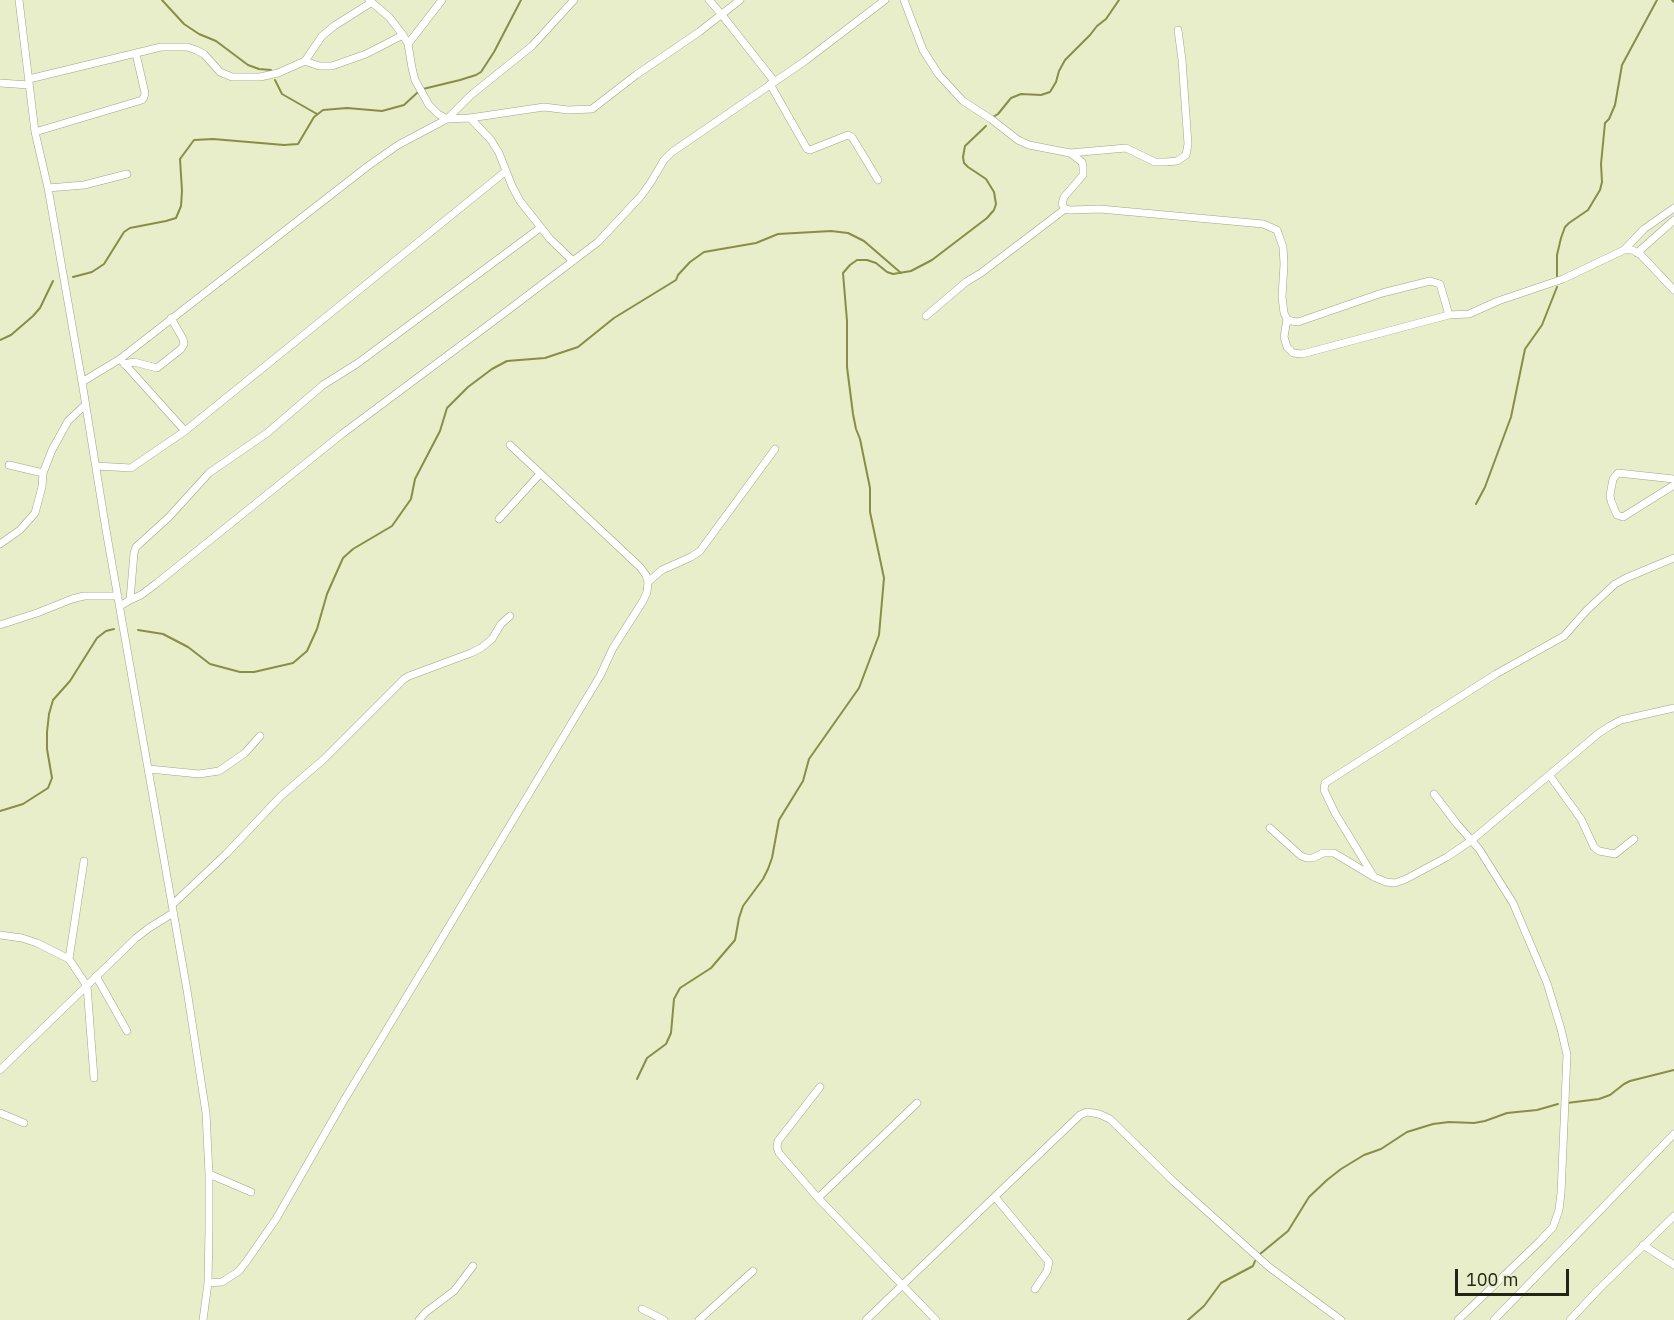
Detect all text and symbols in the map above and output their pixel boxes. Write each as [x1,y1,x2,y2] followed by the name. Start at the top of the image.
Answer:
[1458,1257,1572,1295] scale bar
[1466,1268,1518,1291] text: 100 m

